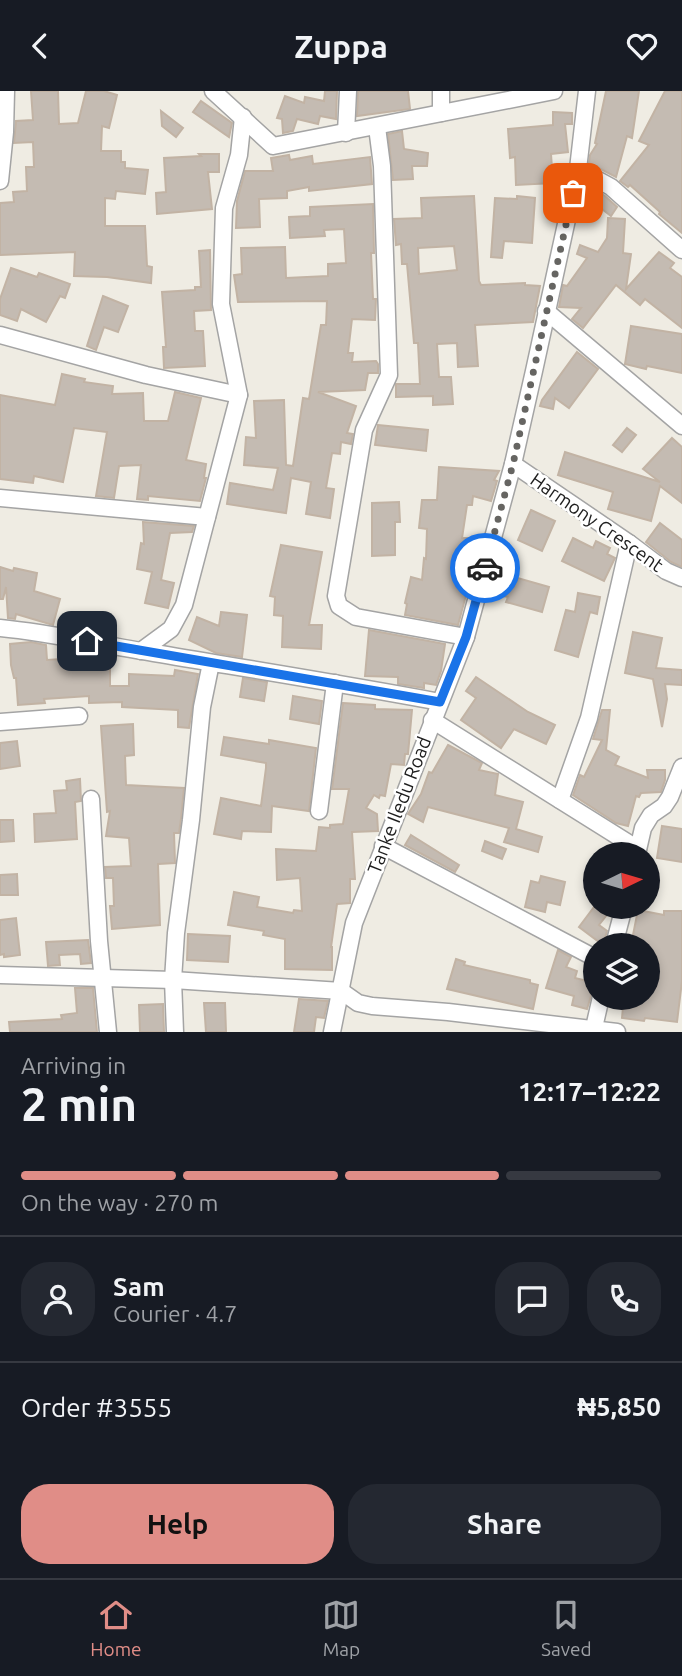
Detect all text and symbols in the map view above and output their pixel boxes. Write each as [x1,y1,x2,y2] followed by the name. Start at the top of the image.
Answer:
[21,27,59,65] icon: back
[623,27,661,65] icon: heart
[294,28,388,64] text: Zuppa
[543,163,603,223] pin
[554,174,592,212] icon: bag
[526,468,668,576] street label: Harmony Crescent
[450,533,520,603] courier
[466,549,504,587] icon: car
[57,611,117,671] pin
[68,622,106,660] icon: home
[363,733,435,877] street label: Tanke Iledu Road
[583,842,660,919] north arrow
[583,842,660,1010] map controls
[583,933,660,1010] button: layers
[21,1053,126,1078] text: Arriving in
[518,1077,661,1106] text: 12:17–12:22
[21,1078,137,1130] text: 2 min
[21,1190,218,1215] text: On the way · 270 m
[21,1262,95,1336] button: person
[495,1262,569,1336] button: chat
[587,1262,661,1336] button: phone
[113,1272,165,1301] text: Sam
[113,1301,237,1326] text: Courier · 4.7
[577,1392,661,1421] text: ₦5,850
[21,1393,172,1422] text: Order #3555
[21,1484,334,1564] button: Help
[348,1484,661,1564] button: Share
[90,1596,142,1660] tab: Home
[322,1596,360,1660] tab: Map
[541,1596,592,1660] tab: Saved

